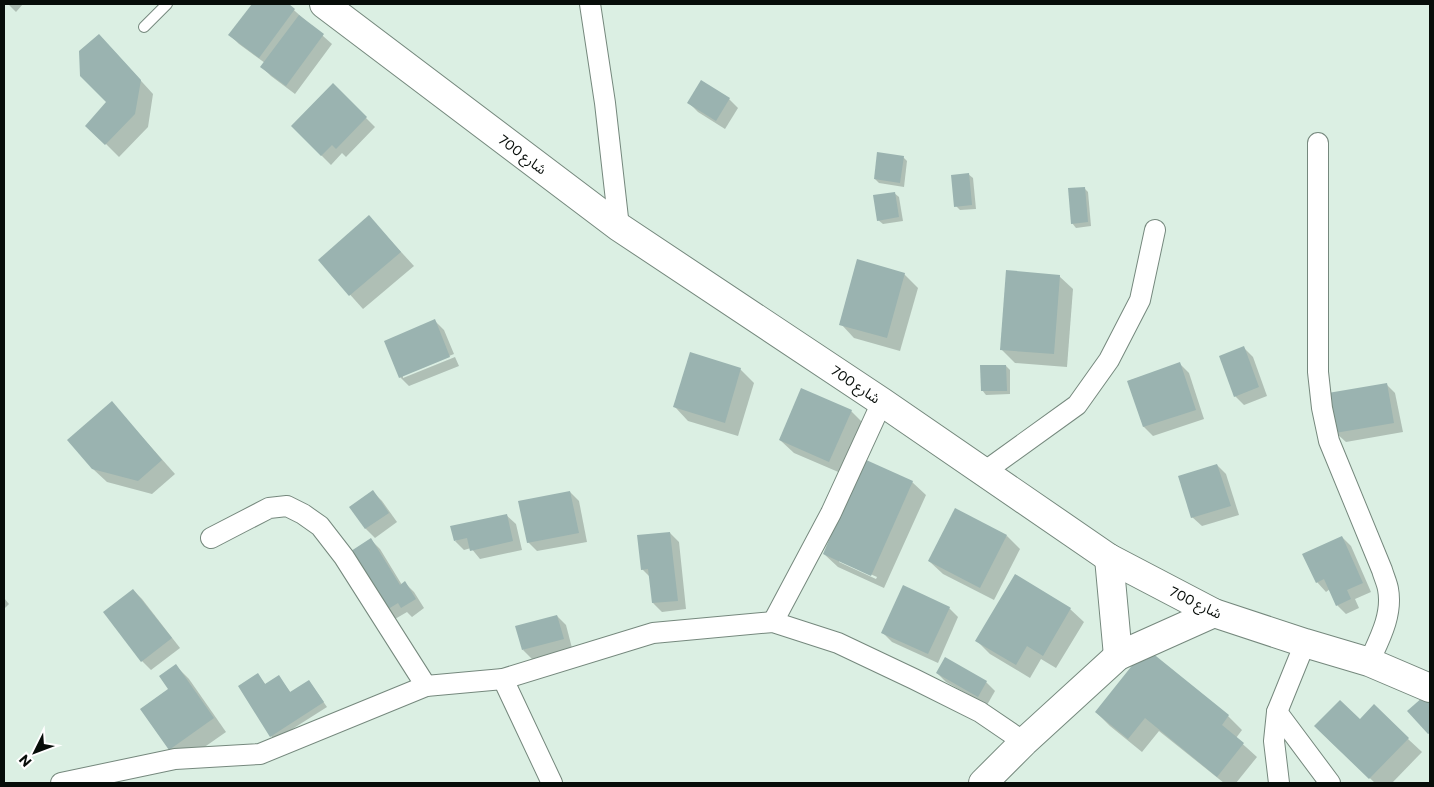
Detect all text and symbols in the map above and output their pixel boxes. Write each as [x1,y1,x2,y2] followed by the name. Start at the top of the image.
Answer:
[494,130,550,180] street label: شارع 700
[827,361,884,409] street label: شارع 700
[1166,582,1225,625] street label: شارع 700
[10,727,60,777] north arrow
[15,751,35,771] text: N

